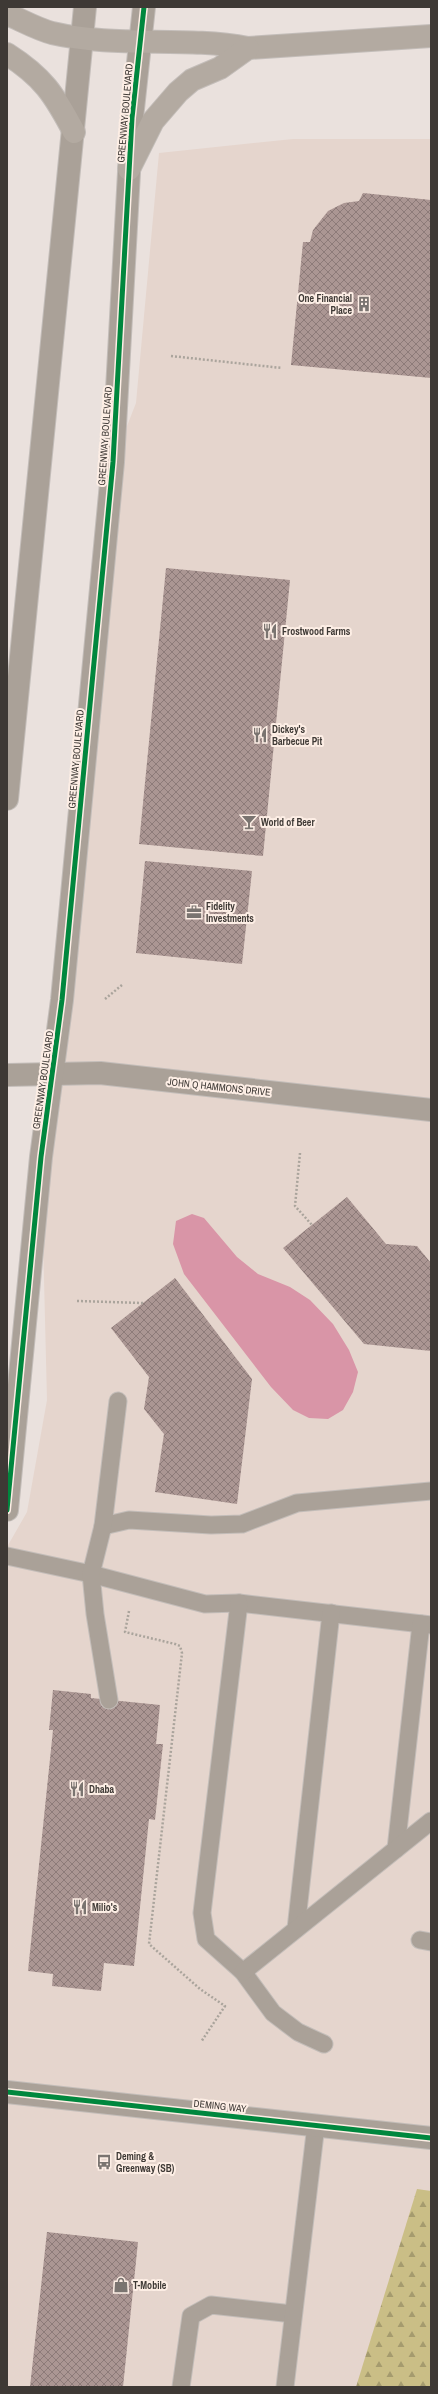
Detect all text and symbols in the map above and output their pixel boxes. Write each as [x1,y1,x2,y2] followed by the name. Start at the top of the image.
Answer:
[114,63,136,163] street label: GREENWAY BOULEVARD
[298,292,352,317] place label: One Financial Place
[355,295,373,313] building icon: One Financial Place
[95,386,115,486] street label: GREENWAY BOULEVARD
[261,622,279,640] restaurant icon: Frostwood Farms
[282,625,351,638] place label: Frostwood Farms
[65,709,87,809] street label: GREENWAY BOULEVARD
[272,723,322,748] place label: Dickey's Barbecue Pit
[251,726,269,744] restaurant icon: Dickey's Barbecue Pit
[240,813,258,831] bar icon: World of Beer
[261,816,315,829] place label: World of Beer
[206,900,254,925] place label: Fidelity Investments
[185,903,203,921] office icon: Fidelity Investments
[30,1030,56,1130] street label: GREENWAY BOULEVARD
[167,1075,271,1099] street label: JOHN Q HAMMONS DRIVE
[68,1780,86,1798] restaurant icon: Dhaba
[89,1783,114,1796] place label: Dhaba
[71,1898,89,1916] restaurant icon: Milio's
[92,1901,118,1914] place label: Milio's
[193,2097,247,2115] street label: DEMING WAY
[116,2150,175,2175] place label: Deming & Greenway (SB)
[95,2153,113,2171] bus stop icon: Deming & Greenway (SB)
[112,2276,130,2294] shop icon: T-Mobile
[133,2279,167,2292] place label: T-Mobile

